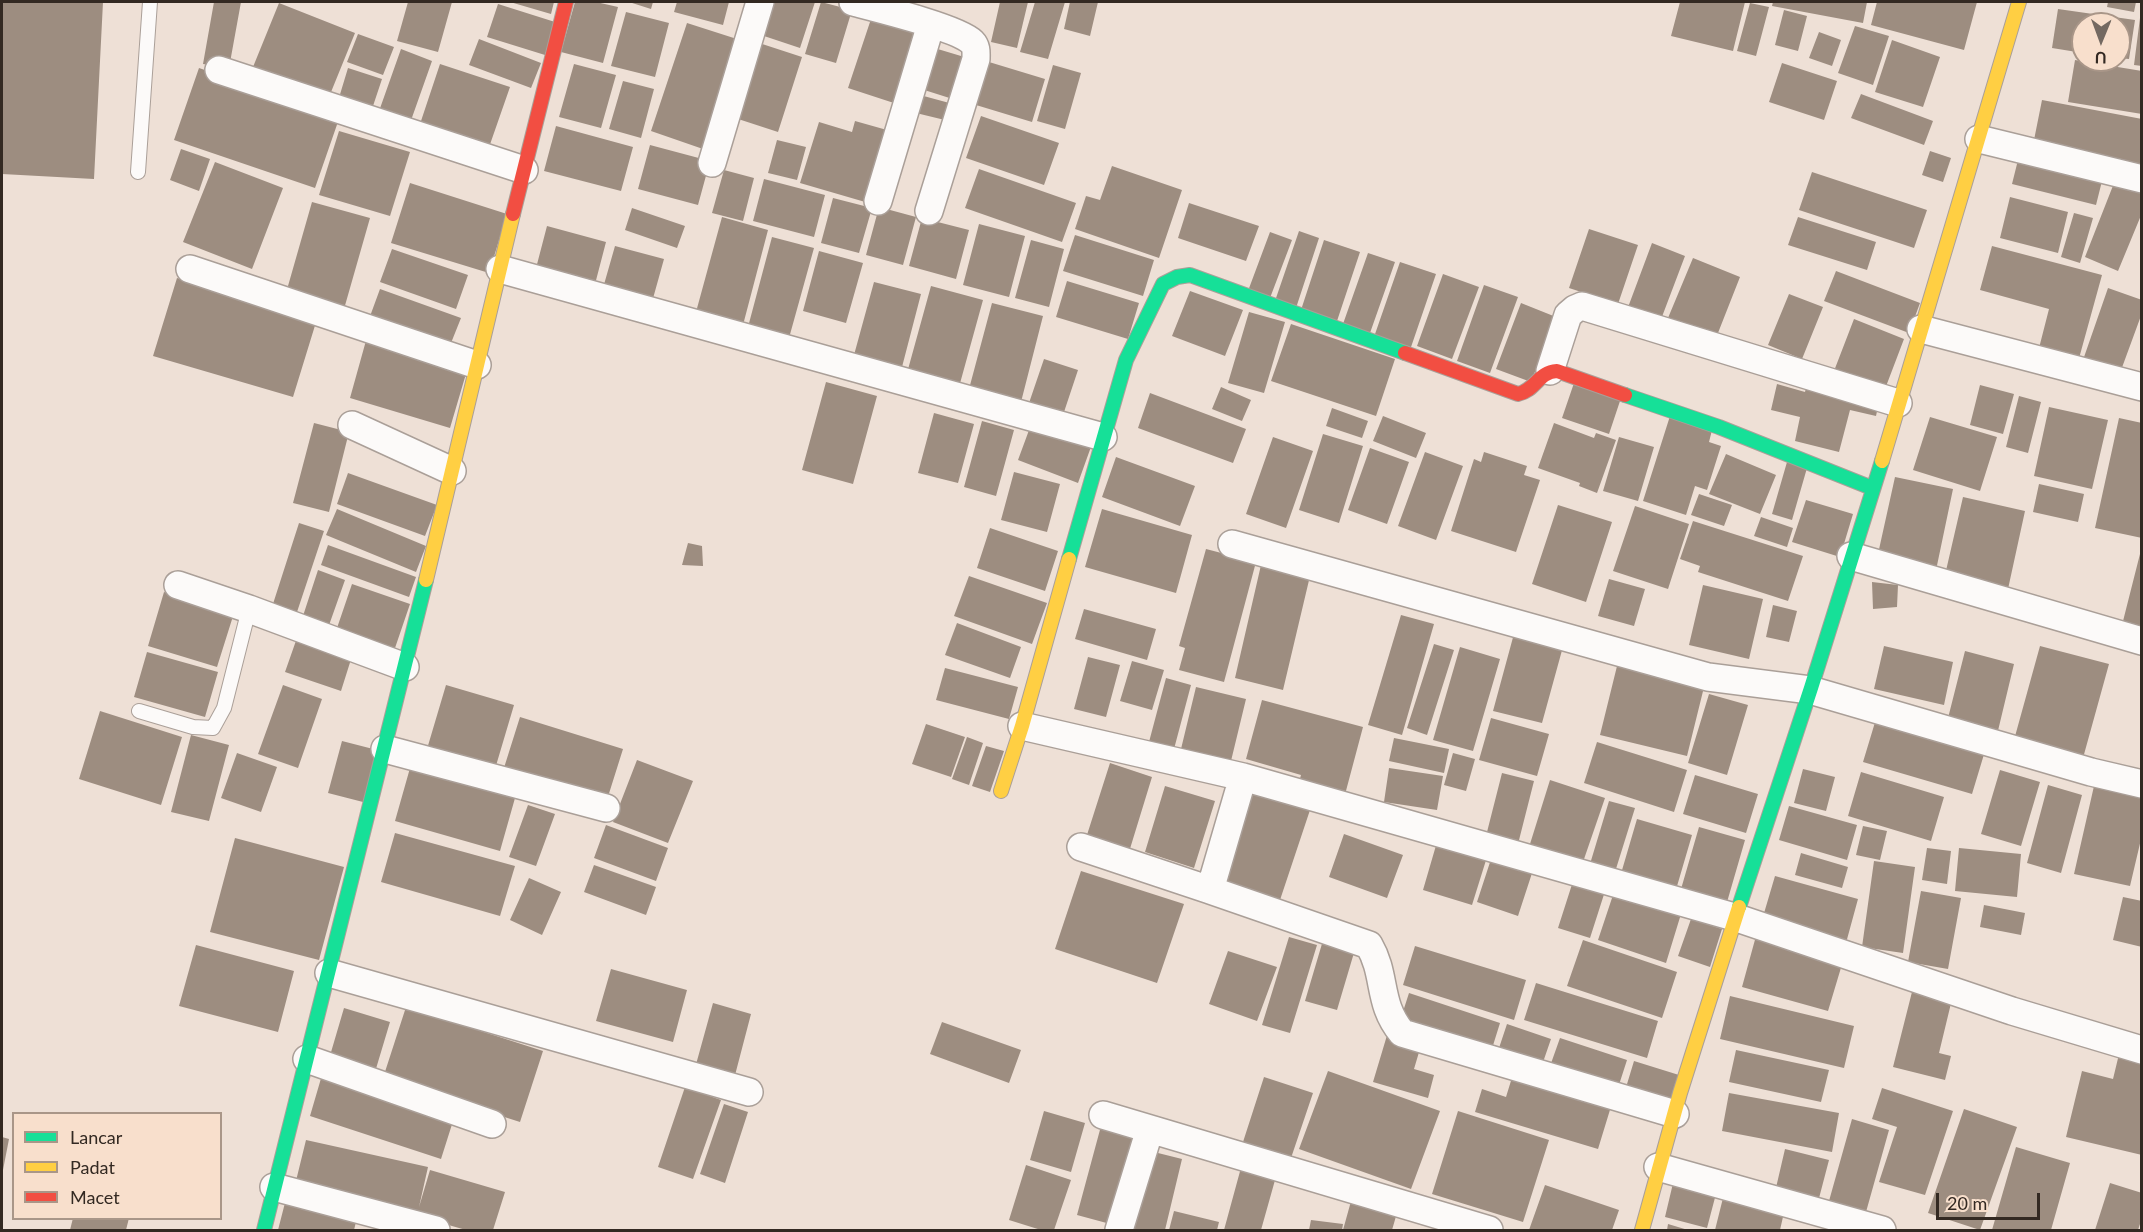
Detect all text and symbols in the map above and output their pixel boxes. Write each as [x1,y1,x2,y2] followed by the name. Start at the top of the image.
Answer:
[2071,12,2131,72] north arrow
[2095,49,2107,68] text: U
[12,1112,222,1220] legend
[70,1126,122,1148] text: Lancar
[70,1156,115,1178] text: Padat
[1939,1181,2042,1219] scale bar
[70,1186,120,1208] text: Macet
[1947,1192,1987,1214] text: 20 m

